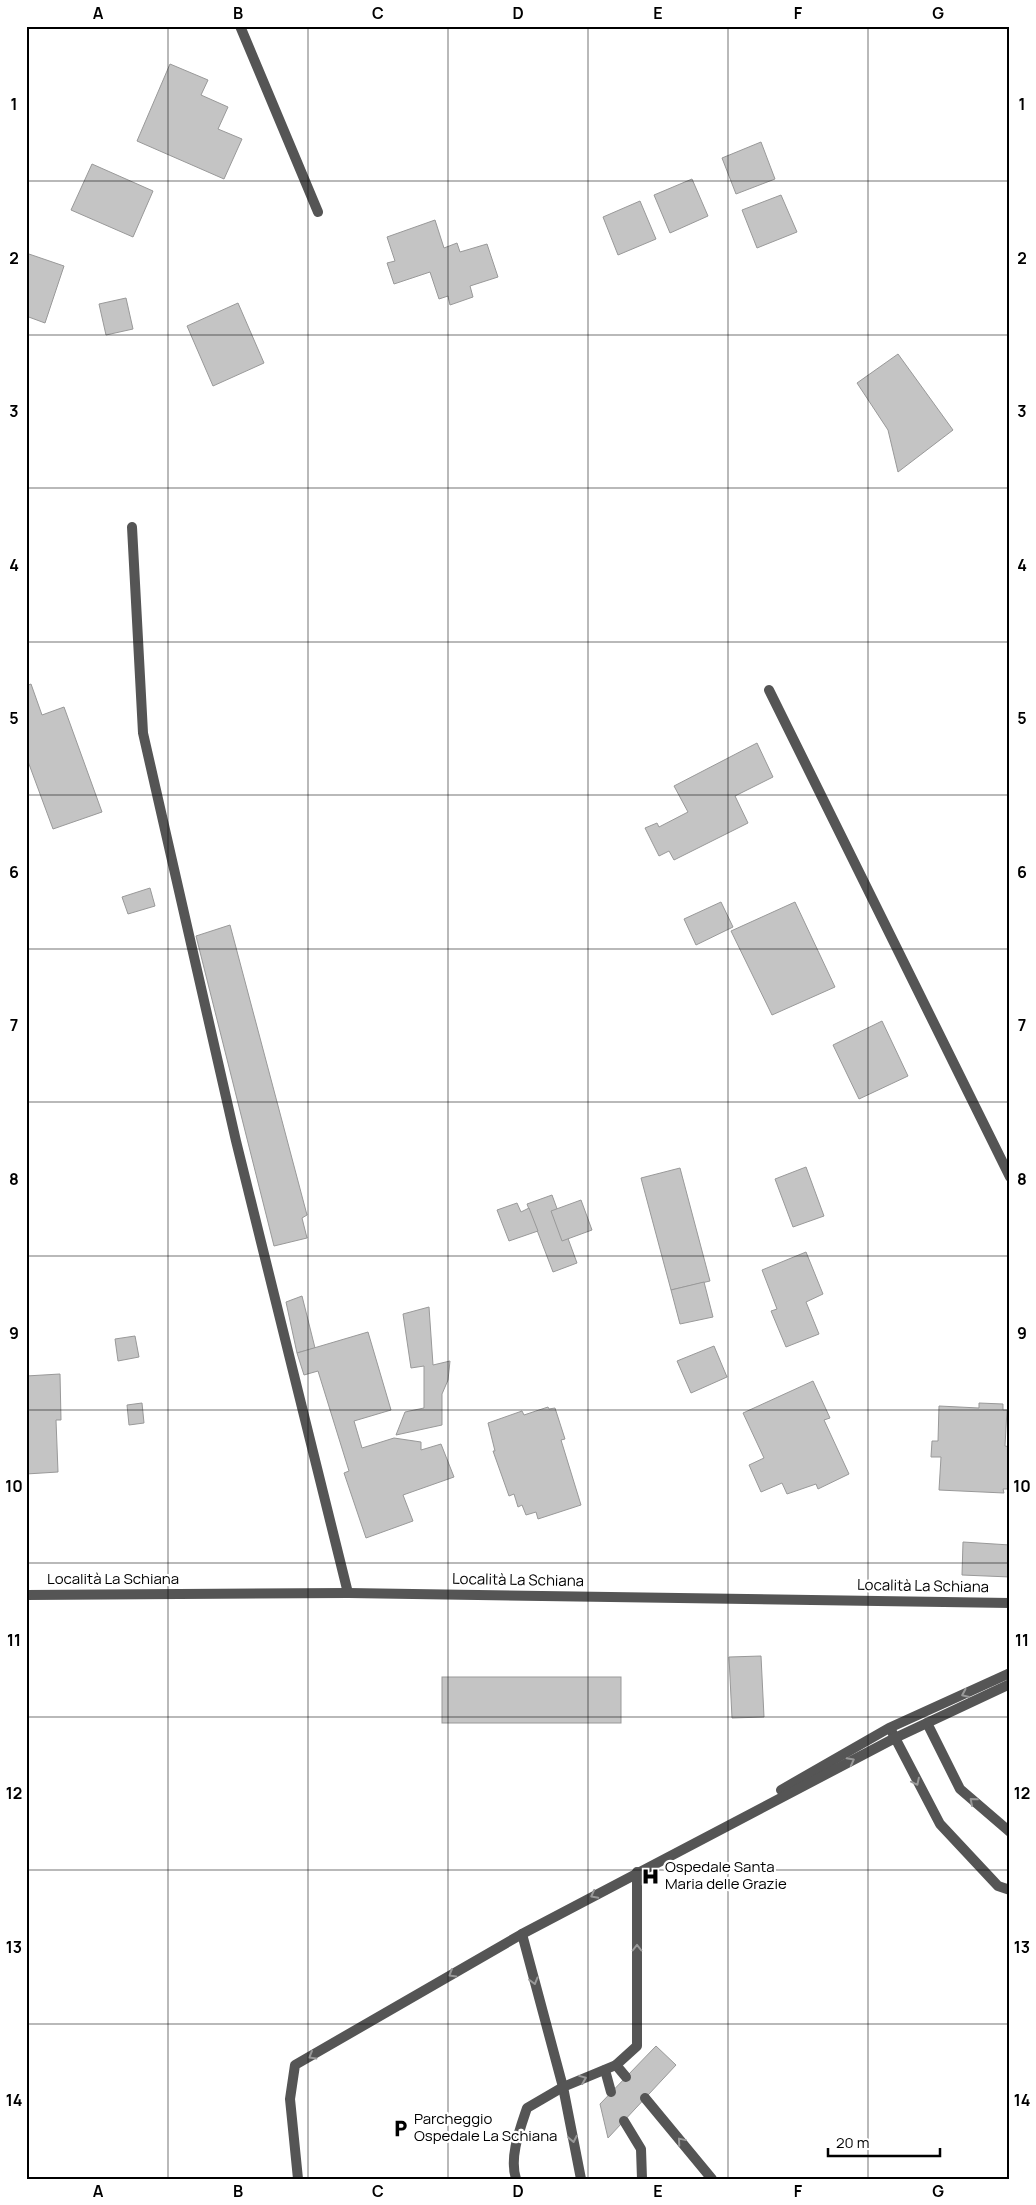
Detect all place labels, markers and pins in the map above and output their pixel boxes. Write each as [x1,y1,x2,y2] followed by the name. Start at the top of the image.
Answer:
[665,1856,787,1894] place label: Ospedale Santa Maria delle Grazie
[641,1866,661,1886] hospital icon: Ospedale Santa Maria delle Grazie
[414,2108,557,2146] place label: Parcheggio Ospedale La Schiana
[390,2118,410,2138] parking icon: Parcheggio Ospedale La Schiana

